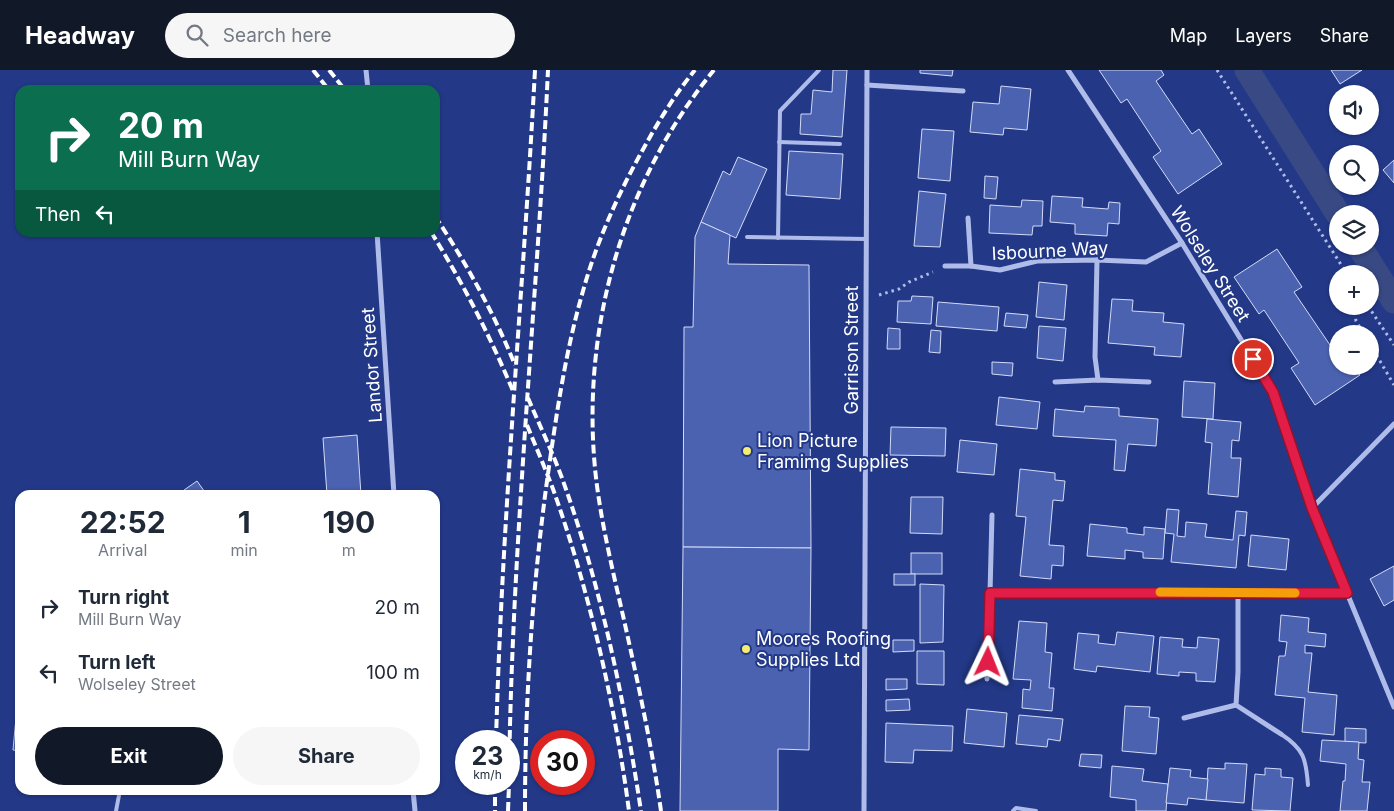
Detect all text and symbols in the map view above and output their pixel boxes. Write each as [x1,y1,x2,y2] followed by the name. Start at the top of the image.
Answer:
[165,13,515,58] search box
[25,21,135,50] text: Headway
[183,21,211,49] icon: search
[223,24,331,47] text: Search here
[1170,25,1207,46] text: Map
[1235,25,1292,46] text: Layers
[1320,25,1369,46] text: Share
[1329,85,1379,375] map controls
[1329,85,1379,135] button: sound
[118,104,204,146] text: 20 m
[35,105,100,170] icon: right
[1329,145,1379,195] button: search
[118,146,260,172] text: Mill Burn Way
[91,200,119,228] icon: left
[1166,202,1254,326] street label: Wolseley Street
[35,203,81,226] text: Then
[1329,205,1379,255] button: layers
[991,237,1109,264] street label: Isbourne Way
[1329,265,1379,315] button: +
[841,285,862,414] street label: Garrison Street
[357,307,386,423] street label: Landor Street
[1329,325,1379,375] button: −
[1232,338,1274,380] pin
[1239,345,1267,373] icon: arrive
[757,430,909,472] place label: Lion Picture Framimg Supplies
[741,445,753,457] marker: Lion Picture Framimg Supplies
[80,504,166,540] text: 22:52
[238,504,251,540] text: 1
[323,504,375,540] text: 190
[98,540,147,560] text: Arrival
[230,540,258,560] text: min
[342,540,356,560] text: m
[78,586,169,609] text: Turn right
[35,594,63,622] icon: right
[374,596,420,619] text: 20 m
[78,609,181,629] text: Mill Burn Way
[756,628,891,670] place label: Moores Roofing Supplies Ltd
[961,635,1013,687] position arrow
[740,643,752,655] marker: Moores Roofing Supplies Ltd
[78,651,156,674] text: Turn left
[35,659,63,687] icon: left
[366,661,420,684] text: 100 m
[78,674,196,694] text: Wolseley Street
[35,727,223,785] button: Exit
[233,727,420,785] button: Share
[530,730,595,795] speed limit sign: 30
[472,741,503,771] text: 23
[473,767,502,782] text: km/h

